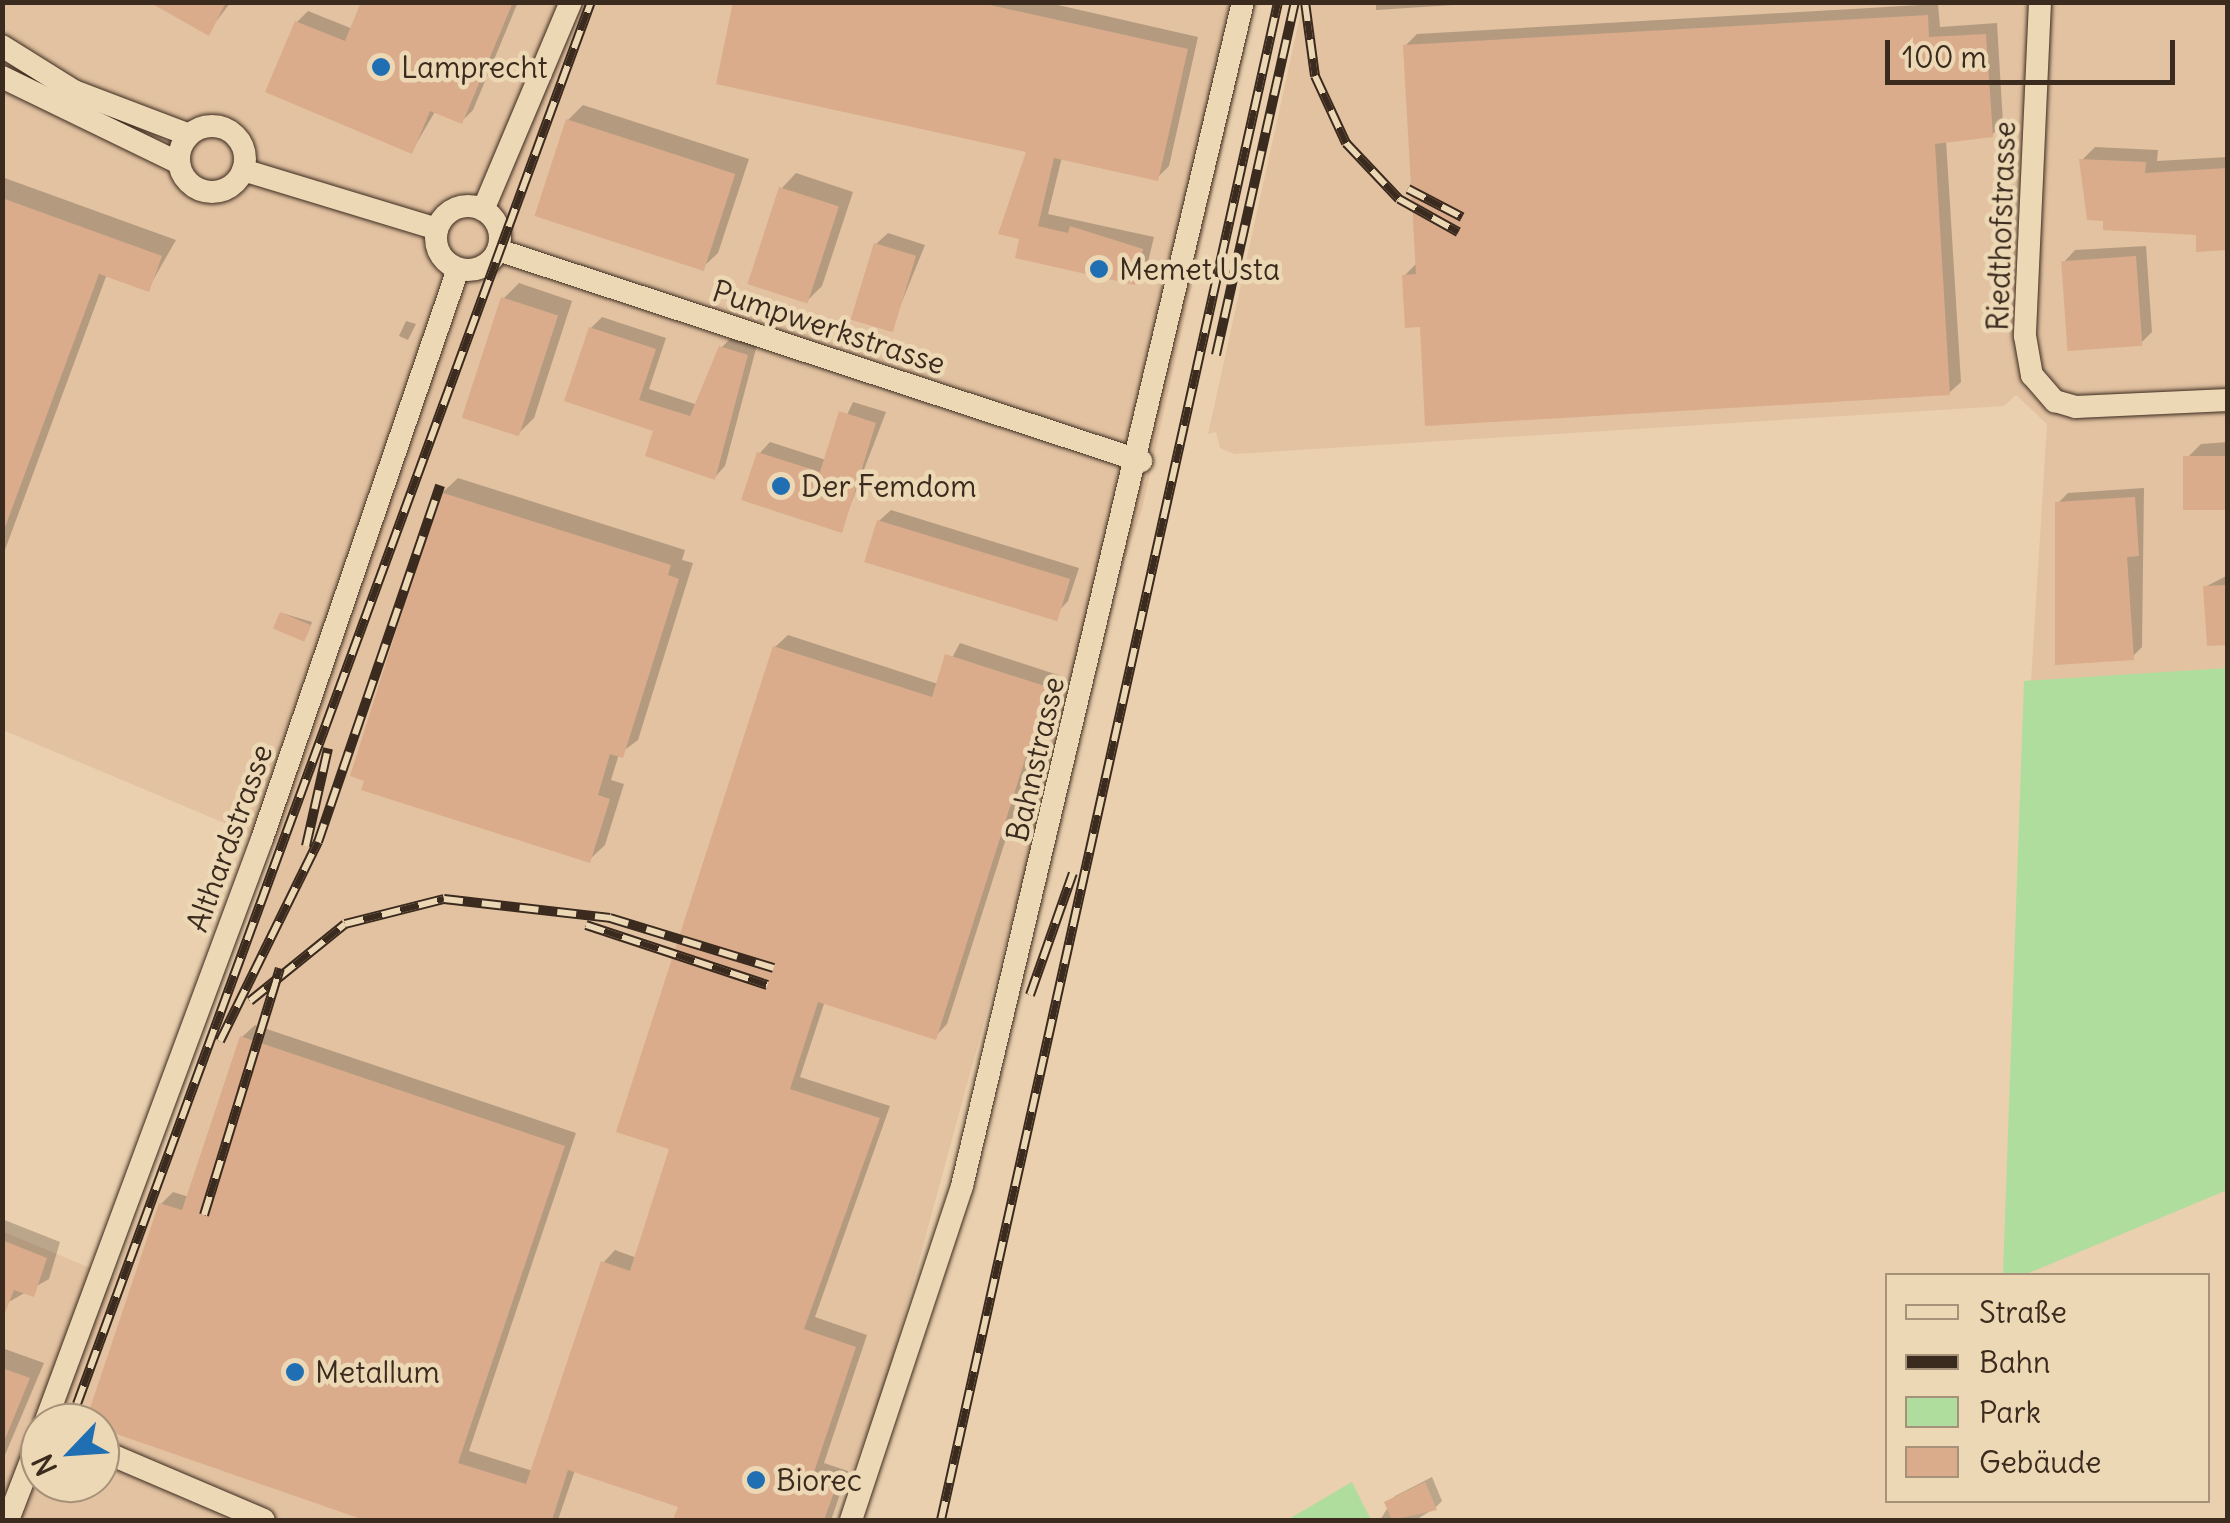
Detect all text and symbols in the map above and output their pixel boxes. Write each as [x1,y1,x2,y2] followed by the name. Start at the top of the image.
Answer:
[1890,20,2180,82] scale bar
[1902,38,1987,76] text: 100 m
[401,49,548,85] place label: Lamprecht
[370,56,392,78] marker: Lamprecht
[1979,121,2023,331] street label: Riedthofstrasse
[1119,251,1280,287] place label: Memet Usta
[1088,258,1110,280] marker: Memet Usta
[708,272,950,382] street label: Pumpwerkstrasse
[801,468,976,504] place label: Der Femdom
[770,475,792,497] marker: Der Femdom
[999,673,1071,845] street label: Bahnstrasse
[179,740,279,936] street label: Althardstrasse
[1885,1273,2210,1503] legend
[1979,1293,2067,1331] text: Straße
[1979,1343,2050,1381] text: Bahn
[315,1354,440,1390] place label: Metallum
[284,1361,306,1383] marker: Metallum
[1979,1393,2041,1431] text: Park
[20,1403,120,1503] north arrow
[1979,1443,2101,1481] text: Gebäude
[24,1448,65,1481] text: N
[776,1462,862,1498] place label: Biorec
[745,1469,767,1491] marker: Biorec

